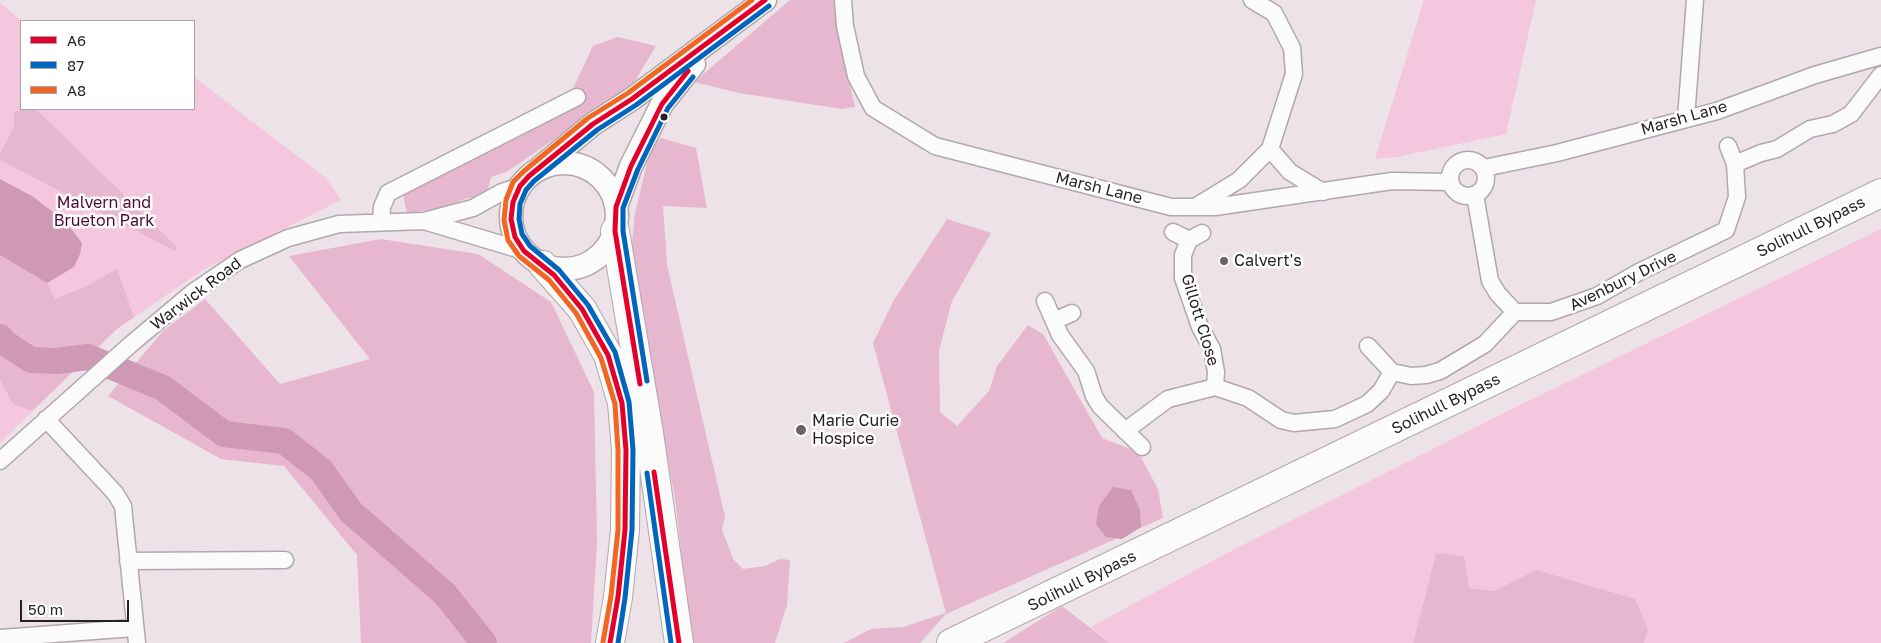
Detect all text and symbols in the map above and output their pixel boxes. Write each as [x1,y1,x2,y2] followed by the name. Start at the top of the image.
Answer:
[20,20,195,110] legend
[67,31,86,49] text: A6
[67,56,84,74] text: 87
[67,81,86,99] text: A8
[1639,97,1729,139] street label: Marsh Lane
[659,112,669,122] unlabelled marker
[1054,168,1144,208] street label: Marsh Lane
[1754,192,1868,262] street label: Solihull Bypass
[54,193,154,231] park label: Malvern and Brueton Park
[1566,247,1680,315] street label: Avenbury Drive
[1234,251,1302,271] place label: Calvert's
[147,254,245,334] street label: Warwick Road
[1218,255,1230,267] marker: Calvert's
[1177,272,1223,368] street label: Gillott Close
[1389,369,1503,439] street label: Solihull Bypass
[812,411,899,449] place label: Marie Curie Hospice
[794,423,808,437] marker: Marie Curie Hospice
[1025,546,1139,616] street label: Solihull Bypass
[22,590,131,622] scale bar
[28,600,63,618] text: 50 m

